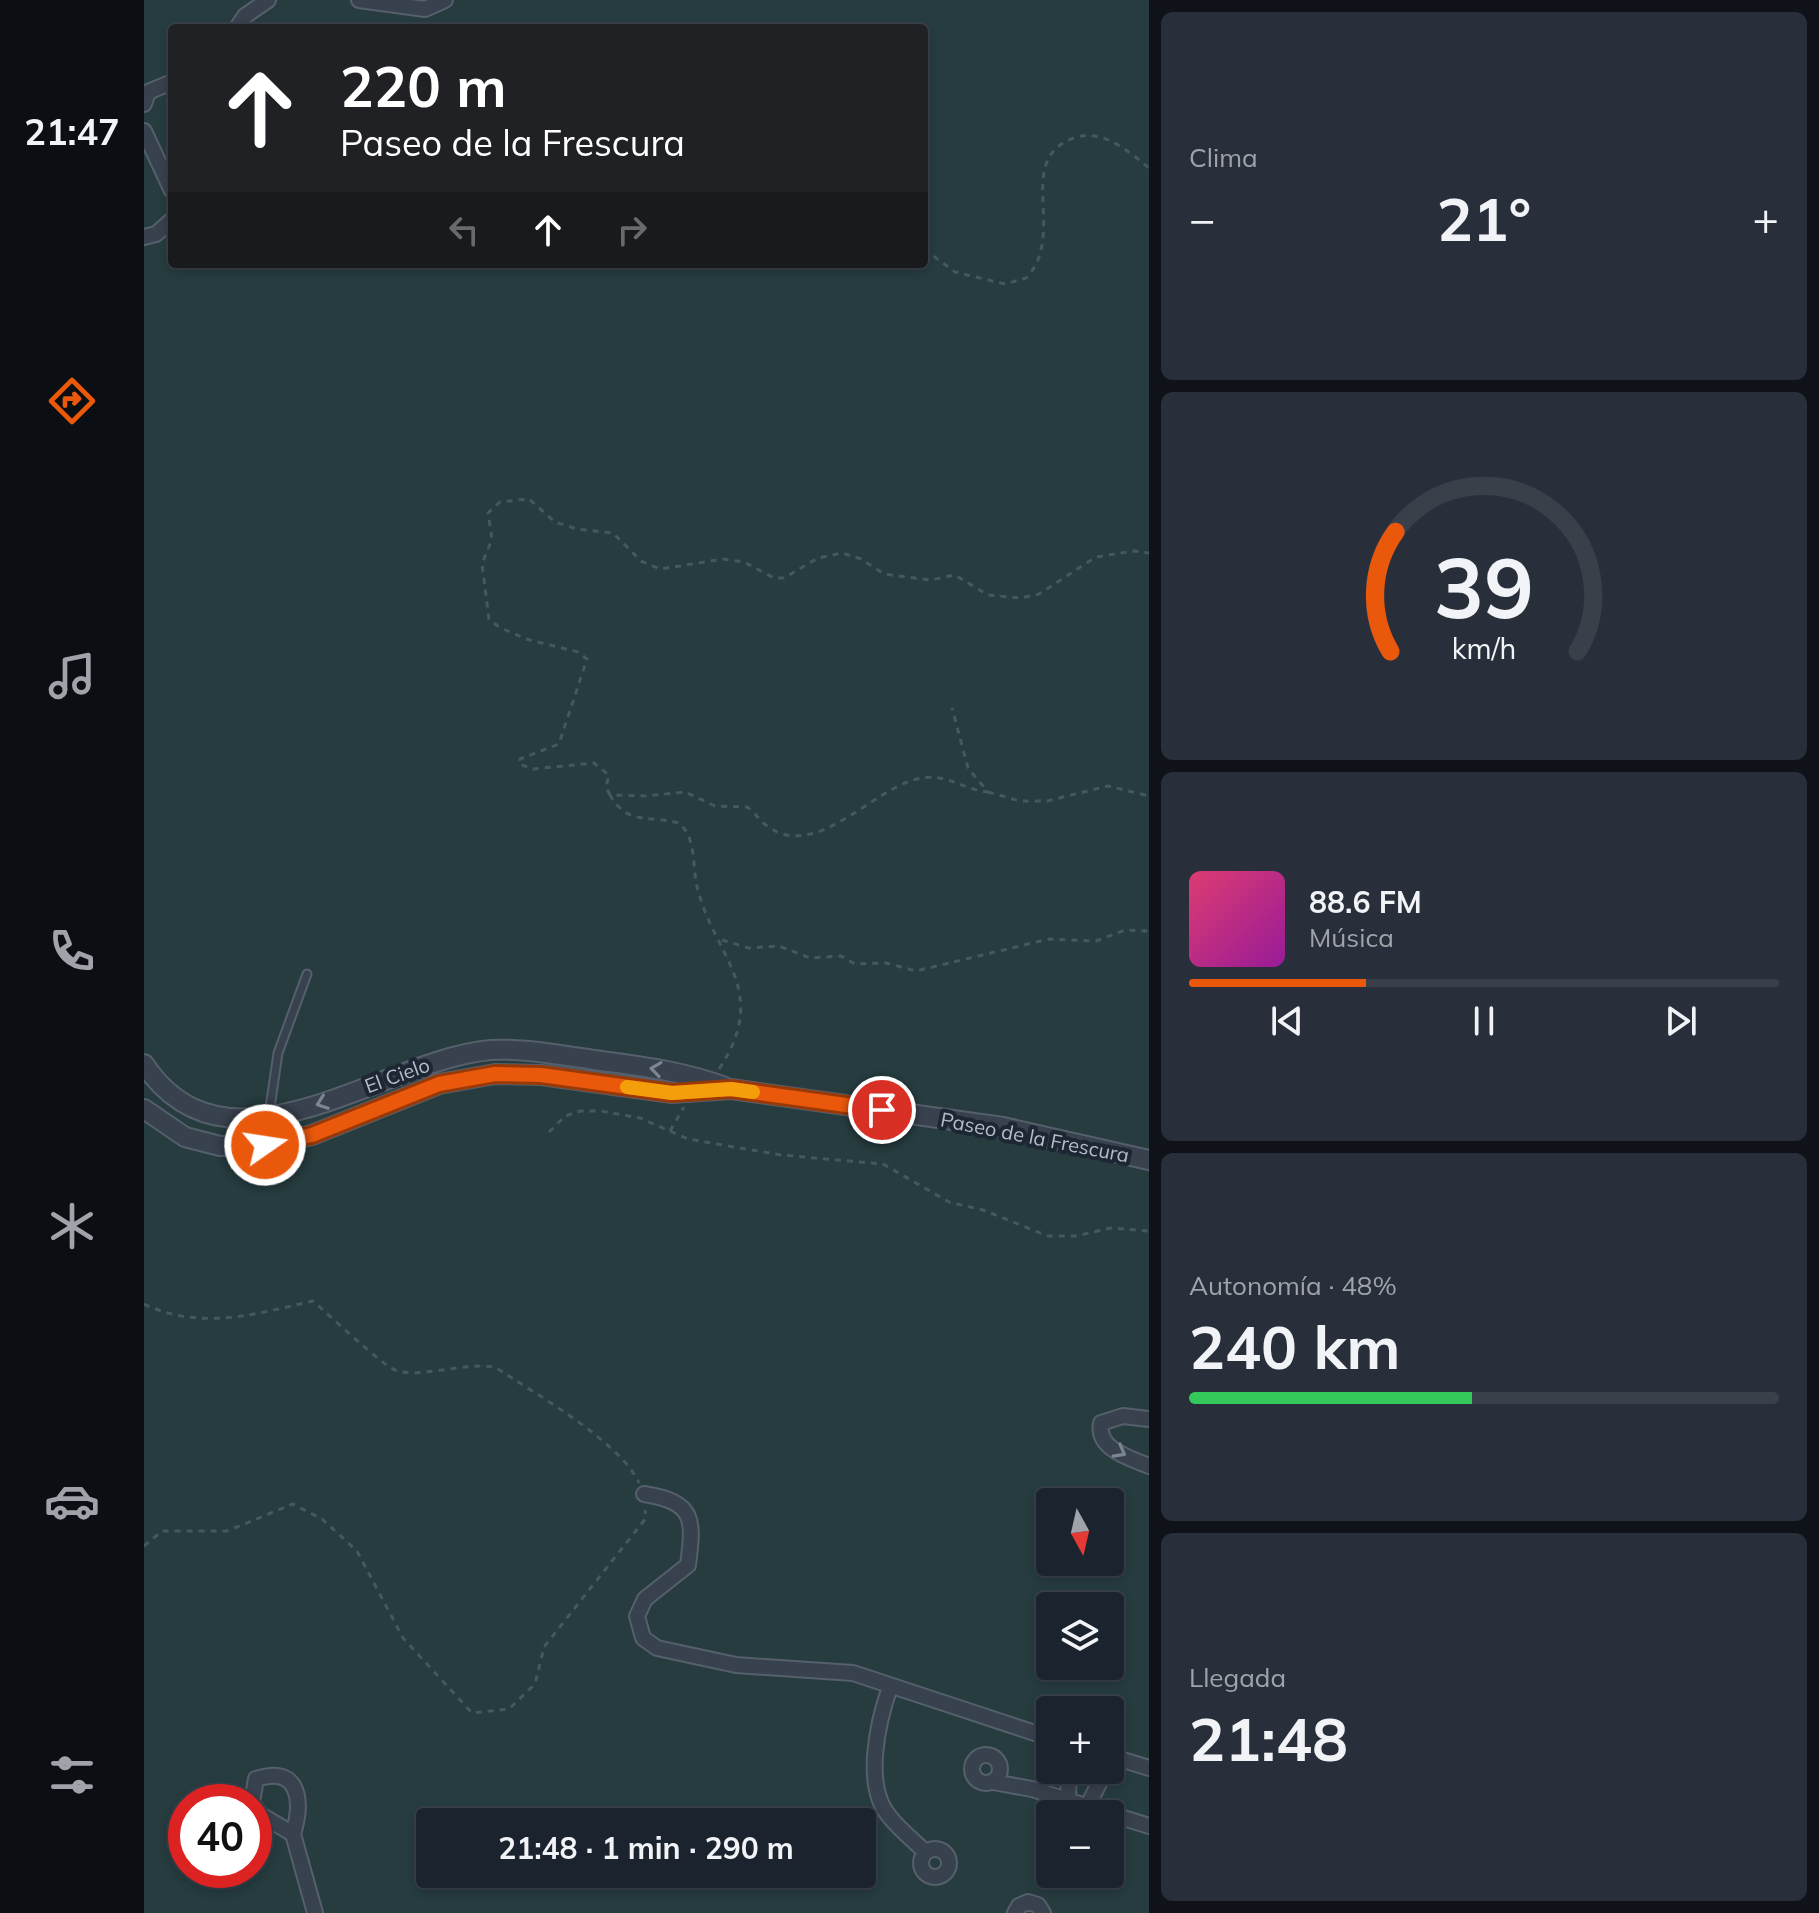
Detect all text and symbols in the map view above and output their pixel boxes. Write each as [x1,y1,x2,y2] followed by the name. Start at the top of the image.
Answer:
[340,51,507,121] text: 220 m
[208,56,312,160] icon: ahead
[24,109,120,154] text: 21:47
[340,120,685,165] text: Paseo de la Frescura
[1189,141,1258,174] text: Clima
[1437,181,1531,256] text: 21°
[1189,191,1215,246] text: −
[1753,191,1779,246] text: +
[442,208,486,252] icon: left
[526,208,570,252] icon: ahead
[610,208,654,252] icon: right
[44,373,100,429] icon: directions
[1434,534,1534,639] text: 39
[1452,630,1516,666] text: km/h
[44,648,100,704] icon: music
[1309,883,1422,921] text: 88.6 FM
[1309,921,1394,954] text: Música
[44,923,100,979] icon: phone
[1265,999,1309,1043] icon: previous
[1462,999,1506,1043] icon: pause
[1659,999,1703,1043] icon: next
[361,1052,433,1098] street label: El Cielo
[649,1061,663,1078] one-way arrow
[848,1076,916,1144] pin
[860,1088,904,1132] icon: arrive
[316,1093,330,1109] one-way arrow
[223,1103,307,1187] position arrow
[939,1106,1131,1168] street label: Paseo de la Frescura
[44,1198,100,1254] icon: climate
[1189,1269,1397,1302] text: Autonomía · 48%
[1189,1309,1401,1384] text: 240 km
[1112,1443,1126,1458] one-way arrow
[44,1473,100,1529] icon: car
[1036,1488,1124,1576] north arrow
[1036,1488,1124,1888] map controls
[1036,1592,1124,1680] button: layers
[1189,1661,1286,1694] text: Llegada
[1036,1696,1124,1784] button: +
[1189,1701,1348,1776] text: 21:48
[44,1747,100,1803] icon: filters
[168,1784,272,1888] speed limit sign: 40
[1036,1800,1124,1888] button: −
[498,1829,794,1867] text: 21:48 · 1 min · 290 m

